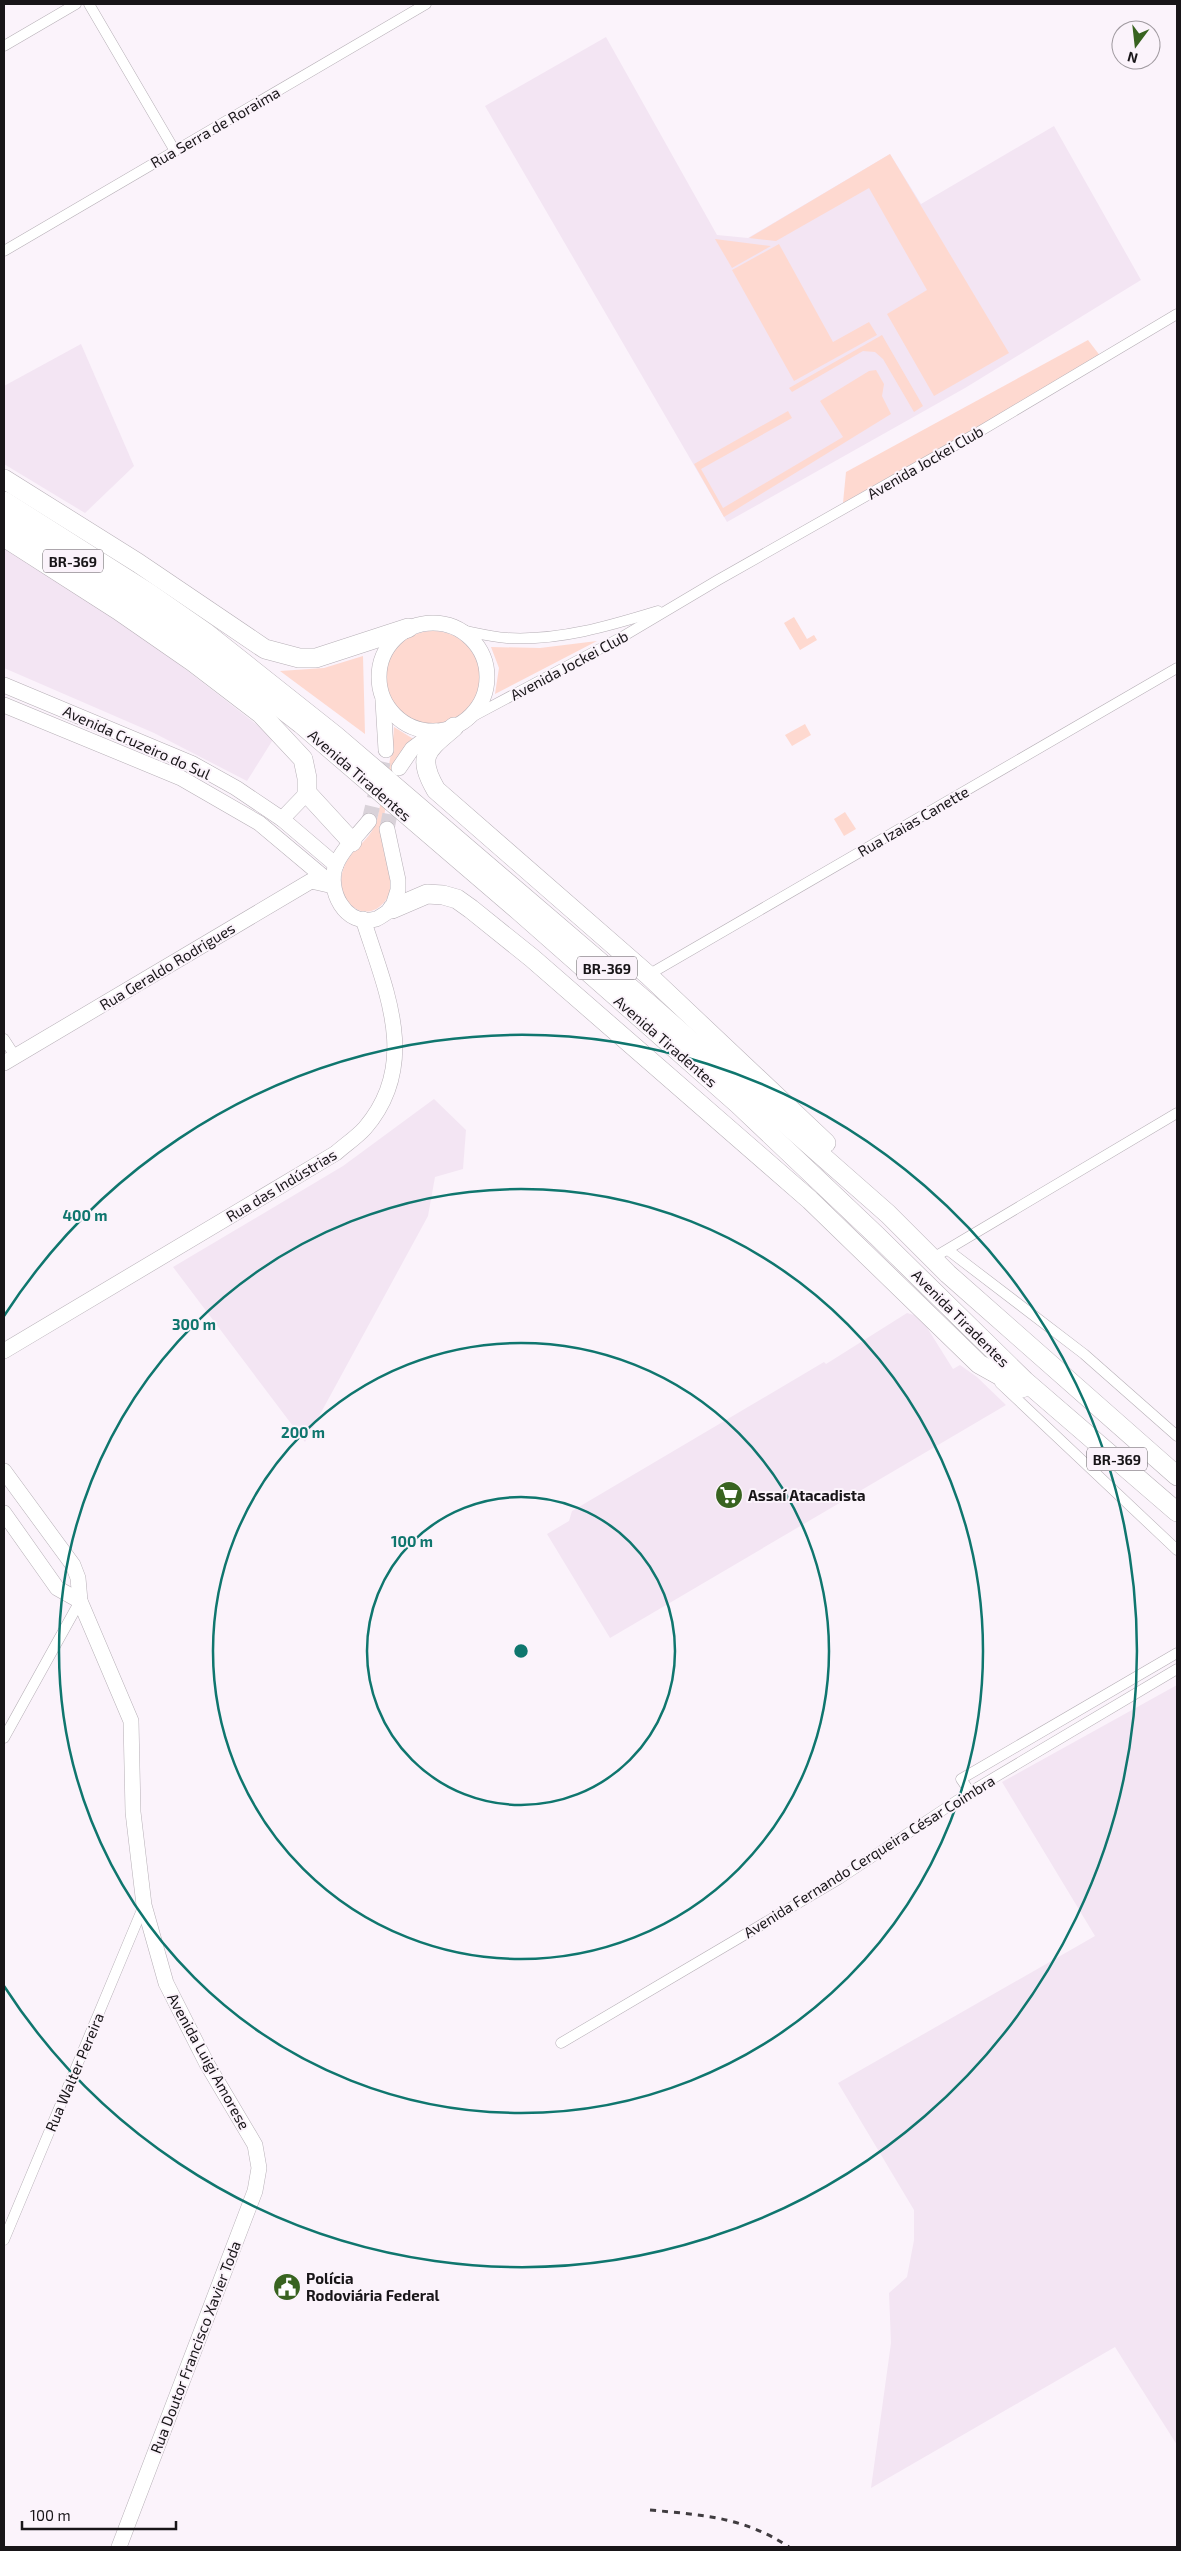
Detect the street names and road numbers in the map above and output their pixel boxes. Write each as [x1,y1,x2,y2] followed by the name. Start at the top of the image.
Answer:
[147,83,283,171] street label: Rua Serra de Roraima
[864,421,986,503] street label: Avenida Jockei Club
[43,550,103,572] road number: BR-369
[507,626,631,704] street label: Avenida Jockei Club
[60,701,214,783] street label: Avenida Cruzeiro do Sul
[305,725,415,825] street label: Avenida Tiradentes
[854,782,972,860] street label: Rua Izaias Canette
[96,918,238,1014] street label: Rua Geraldo Rodrigues
[577,956,637,980] road number: BR-369
[611,991,721,1091] street label: Avenida Tiradentes
[222,1145,340,1225] street label: Rua das Indústrias
[908,1265,1014,1371] street label: Avenida Tiradentes
[1087,1448,1147,1470] road number: BR-369
[740,1771,998,1941] street label: Avenida Fernando Cerqueira César Coimbra
[164,1990,254,2132] street label: Avenida Luigi Amorese
[41,2010,107,2134] street label: Rua Walter Pereira
[146,2238,244,2456] street label: Rua Doutor Francisco Xavier Toda

